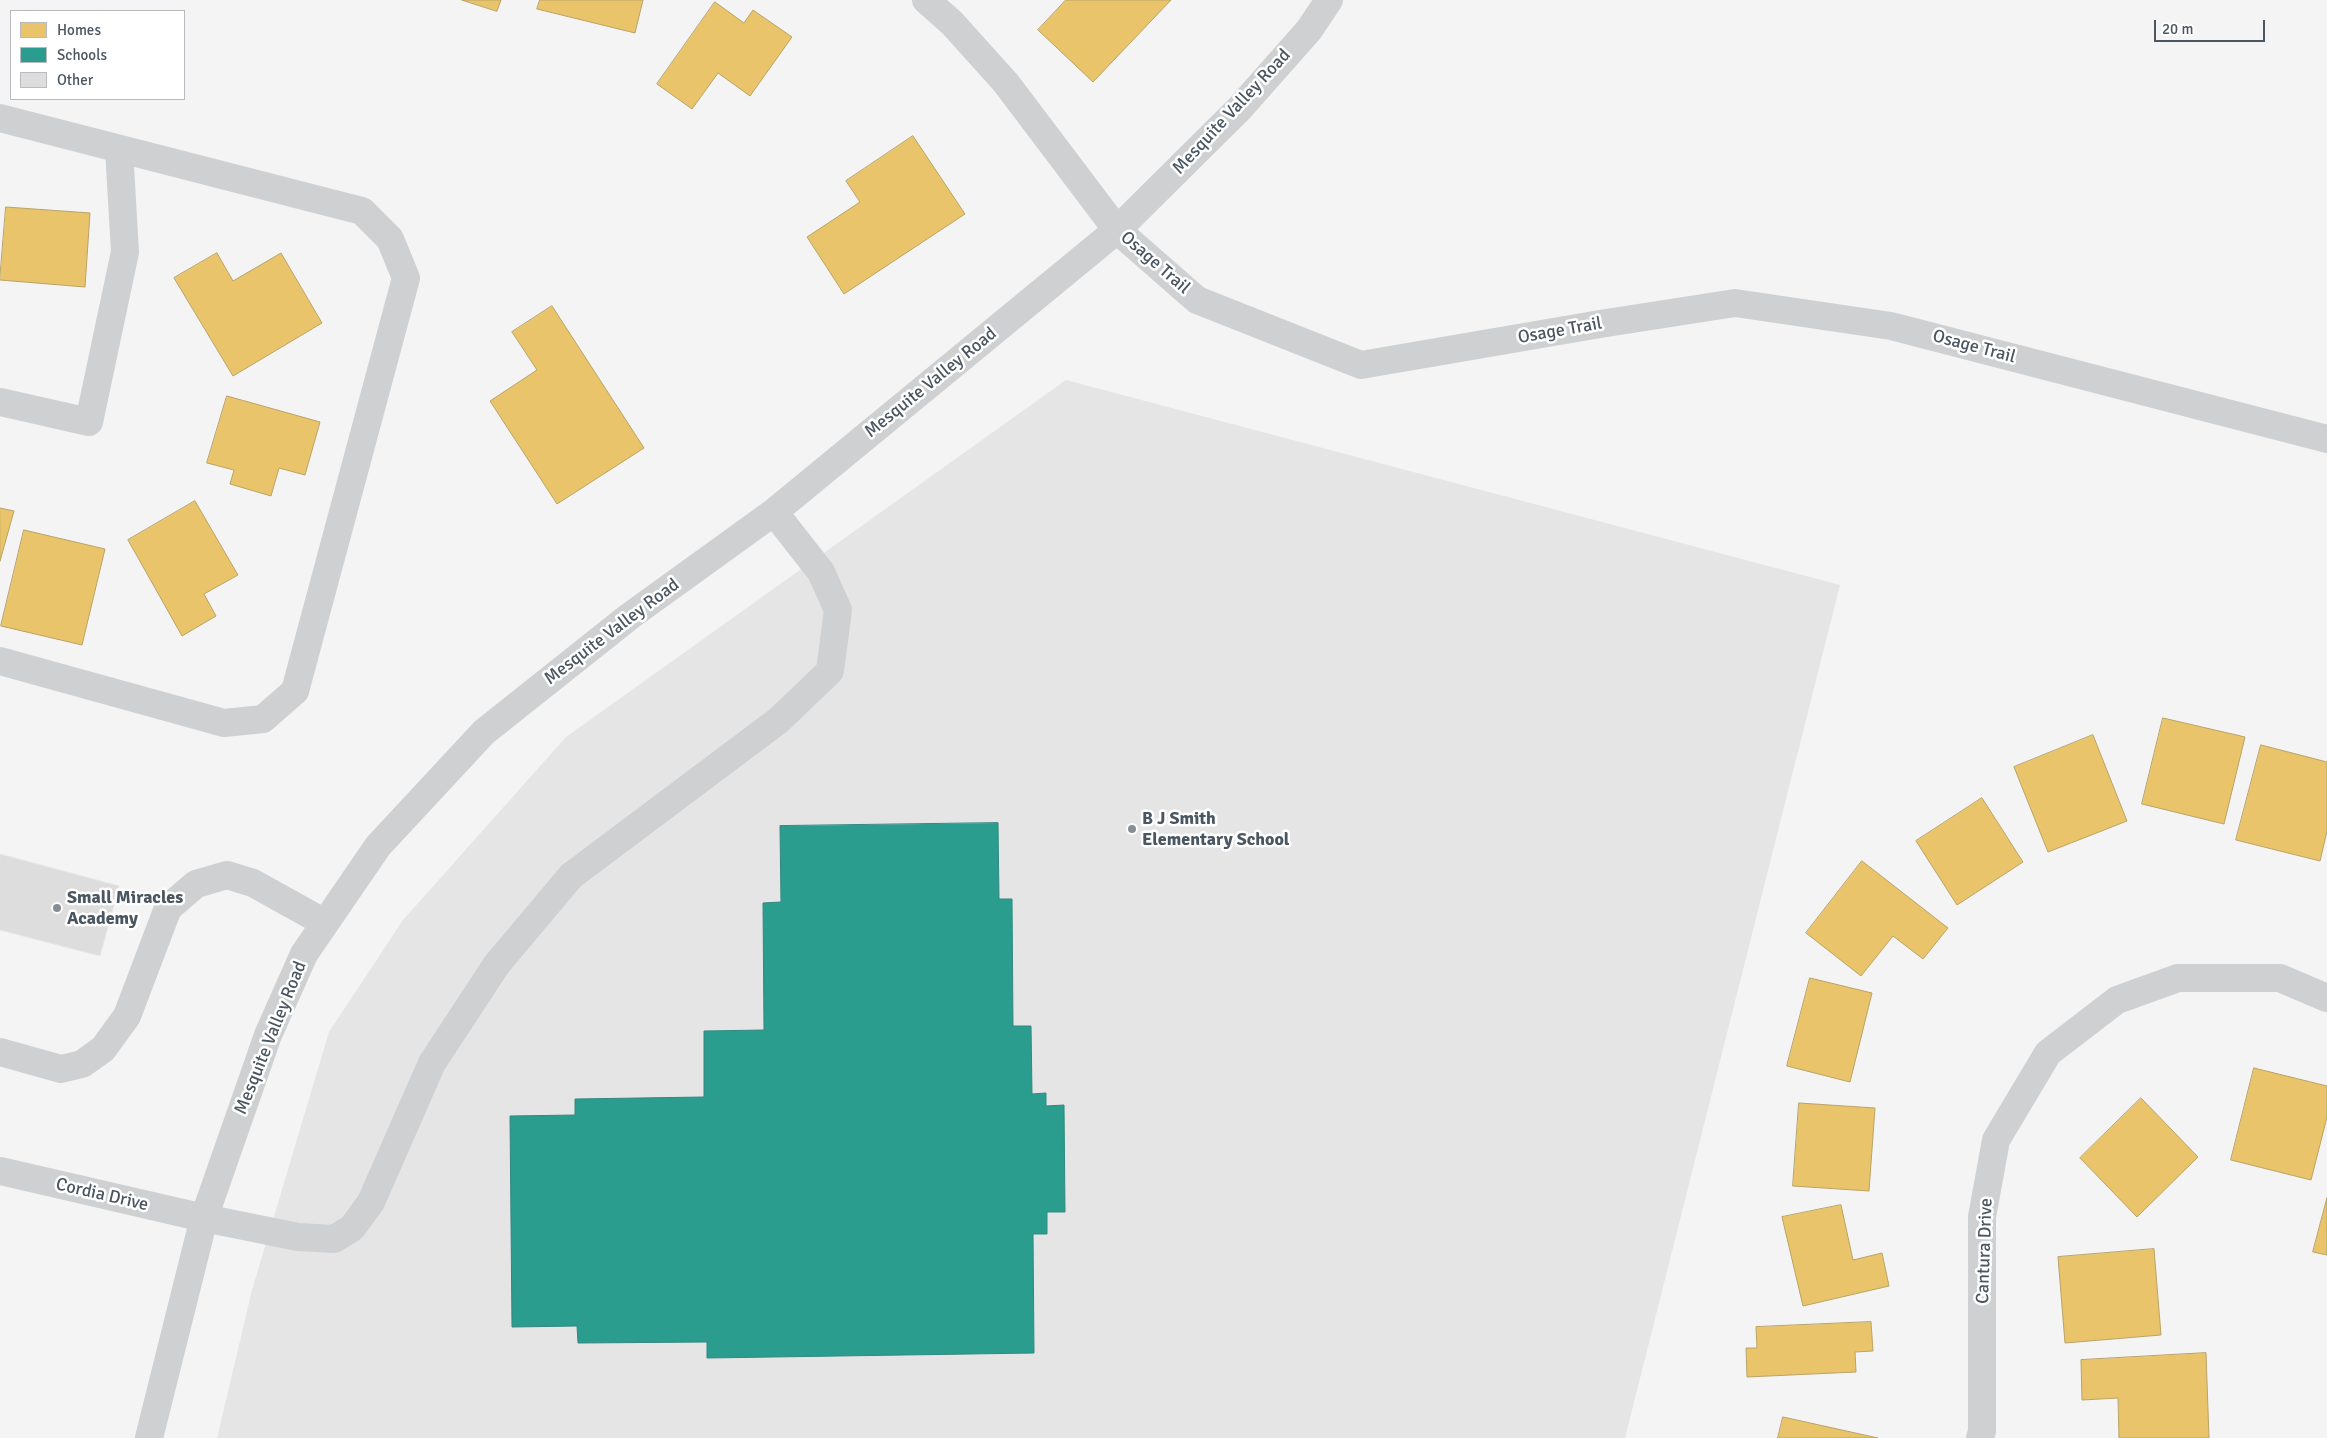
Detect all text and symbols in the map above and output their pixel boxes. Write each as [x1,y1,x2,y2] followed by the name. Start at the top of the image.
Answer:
[10,10,185,100] legend
[2157,10,2268,42] scale bar
[2162,20,2193,38] text: 20 m
[57,21,101,39] text: Homes
[1168,45,1296,179] street label: Mesquite Valley Road
[57,46,107,64] text: Schools
[57,71,93,89] text: Other
[1116,227,1194,299] street label: Osage Trail
[1516,313,1604,349] street label: Osage Trail
[861,323,1001,443] street label: Mesquite Valley Road
[1930,326,2018,368] street label: Osage Trail
[540,574,684,690] street label: Mesquite Valley Road
[1142,808,1289,851] place label: B J Smith Elementary School
[1126,823,1138,835] marker: B J Smith Elementary School
[67,887,183,930] place label: Small Miracles Academy
[51,902,63,914] marker: Small Miracles Academy
[230,958,312,1118] street label: Mesquite Valley Road
[54,1174,150,1216] street label: Cordia Drive
[1972,1198,1998,1304] street label: Cantura Drive

